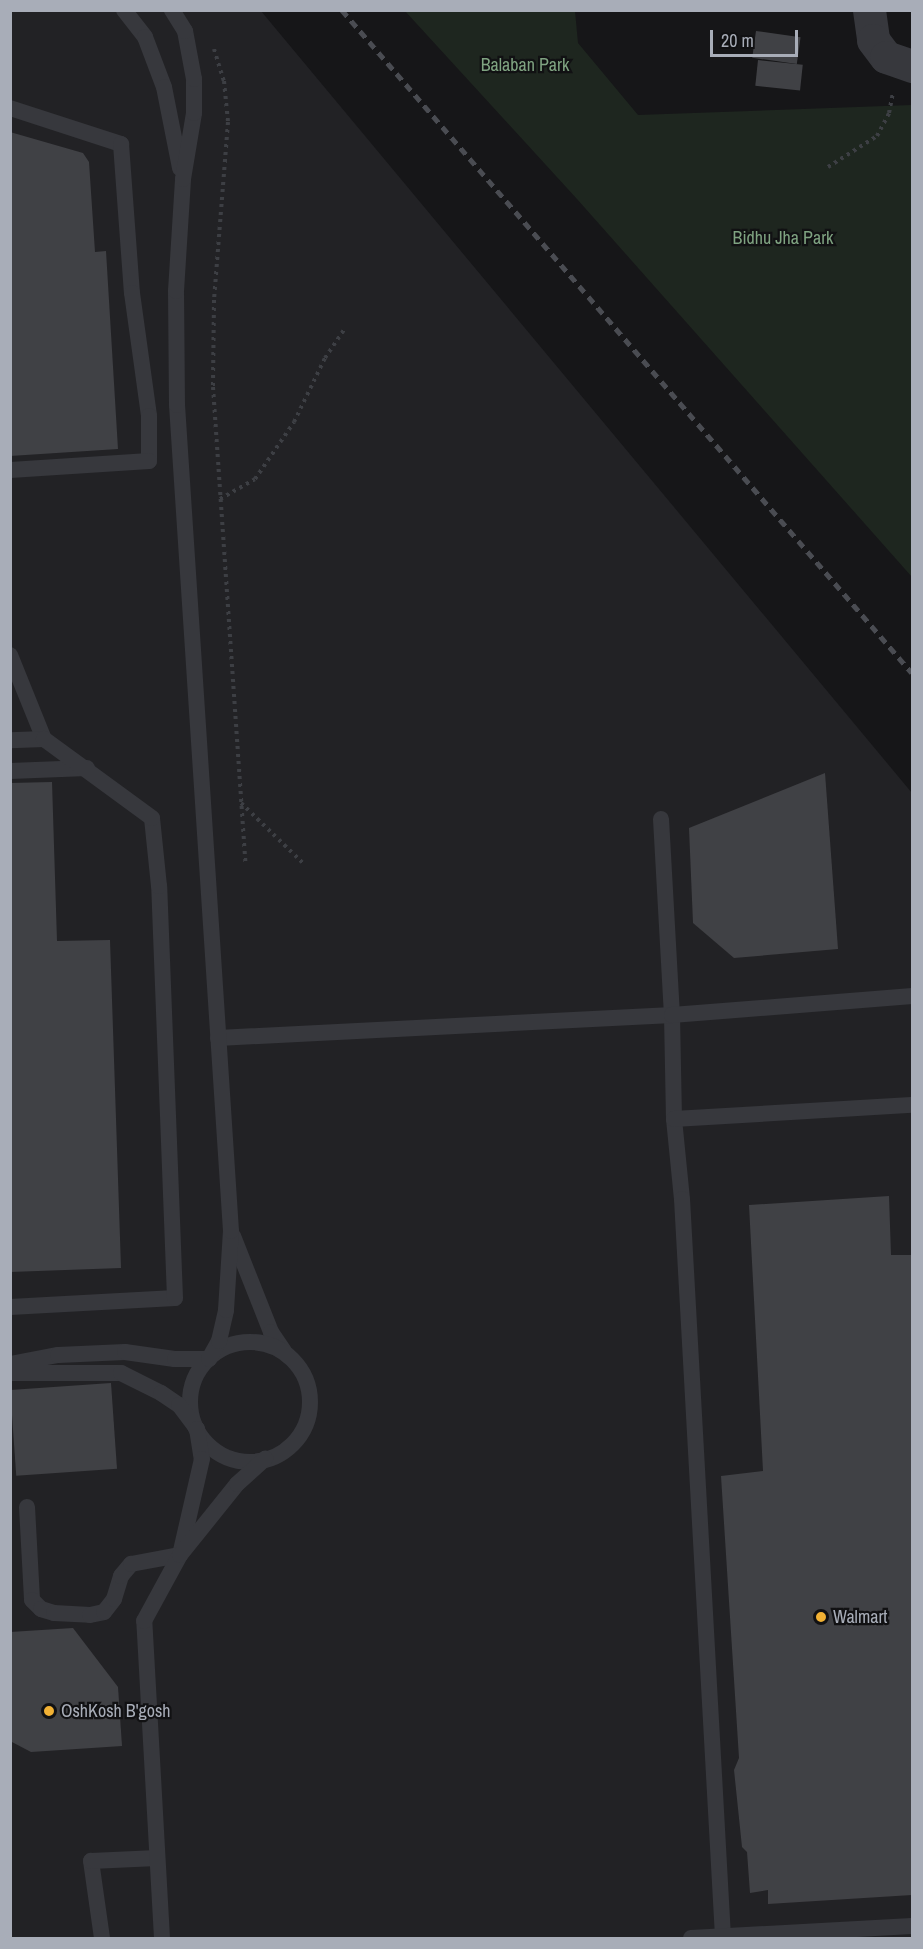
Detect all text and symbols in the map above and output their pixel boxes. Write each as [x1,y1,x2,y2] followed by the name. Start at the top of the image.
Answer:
[713,18,802,56] scale bar
[721,28,754,53] text: 20 m
[481,54,569,76] park label: Balaban Park
[733,227,833,249] park label: Bidhu Jha Park
[833,1606,887,1628] place label: Walmart
[814,1610,828,1624] marker: Walmart
[61,1700,170,1722] place label: OshKosh B'gosh
[42,1704,56,1718] marker: OshKosh B'gosh

